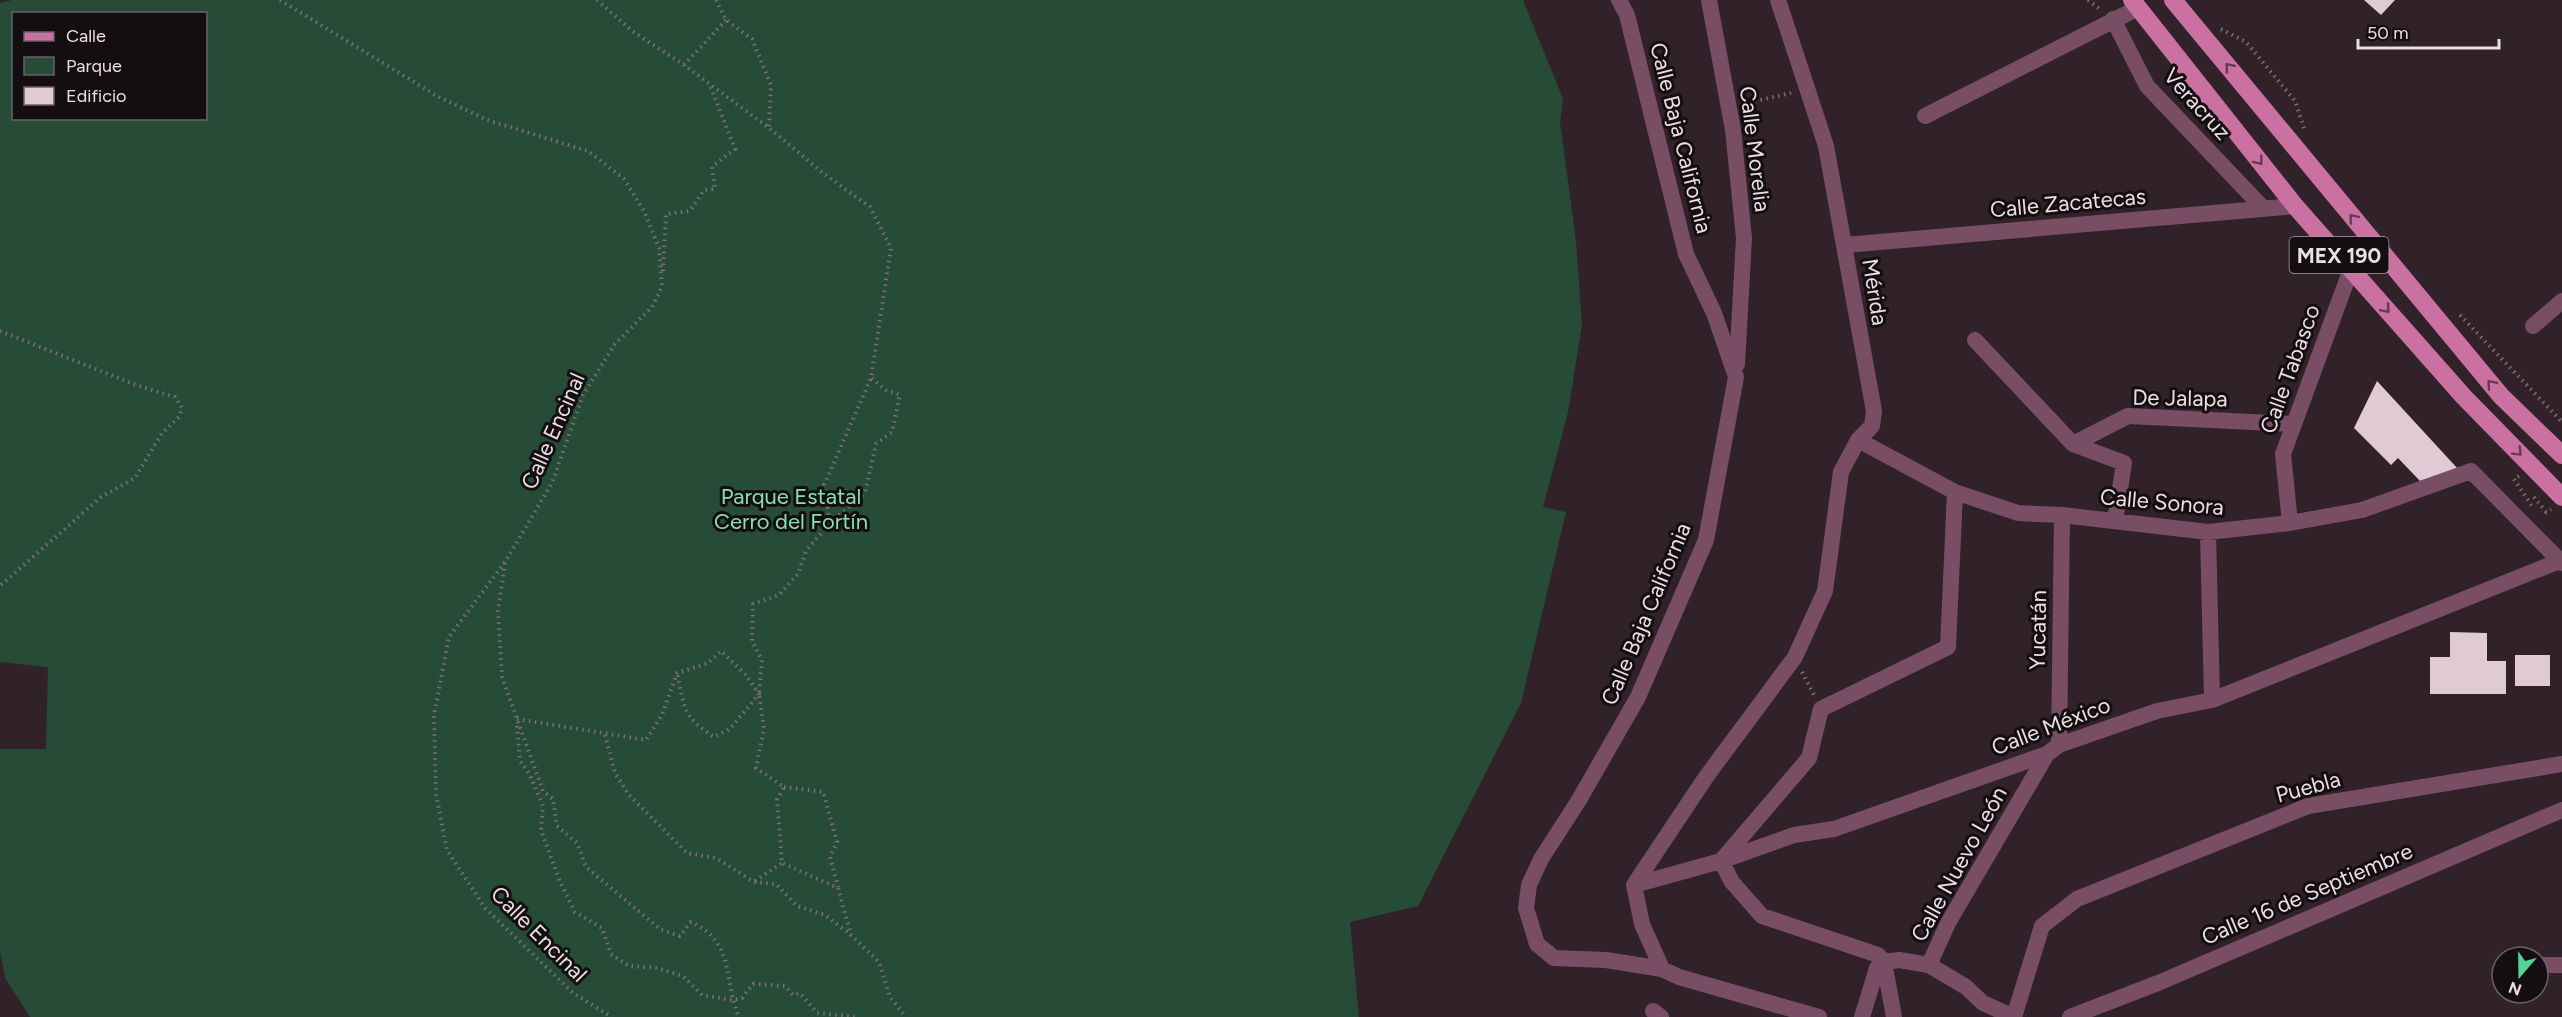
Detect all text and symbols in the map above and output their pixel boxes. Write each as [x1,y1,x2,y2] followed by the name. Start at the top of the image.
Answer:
[12,12,207,120] legend
[2358,12,2499,50] scale bar
[2367,22,2409,44] text: 50 m
[66,25,106,47] text: Calle
[1644,40,1718,236] street label: Calle Baja California
[66,55,122,77] text: Parque
[2158,62,2236,146] street label: Veracruz
[2225,63,2236,74] one-way arrow
[66,85,127,107] text: Edificio
[1734,85,1776,213] street label: Calle Morelia
[2252,154,2263,165] one-way arrow
[1989,183,2147,223] street label: Calle Zacatecas
[2349,214,2360,225] one-way arrow
[2290,237,2388,273] road number: MEX 190
[1856,257,1894,327] street label: Mérida
[2254,301,2326,437] street label: Calle Tabasco
[2379,302,2390,313] one-way arrow
[515,368,591,494] street label: Calle Encinal
[2487,380,2498,391] one-way arrow
[2132,384,2228,412] street label: De Jalapa
[2511,445,2522,456] one-way arrow
[714,483,868,535] park label: Parque Estatal Cerro del Fortín
[2099,483,2225,521] street label: Calle Sonora
[1595,519,1697,709] street label: Calle Baja California
[2024,590,2052,670] street label: Yucatán
[1988,691,2114,761] street label: Calle México
[2273,765,2343,809] street label: Puebla
[1905,782,2013,946] street label: Calle Nuevo León
[2197,837,2417,951] street label: Calle 16 de Septiembre
[485,880,593,988] street label: Calle Encinal
[2490,945,2550,1005] north arrow
[2506,978,2524,1000] text: N

